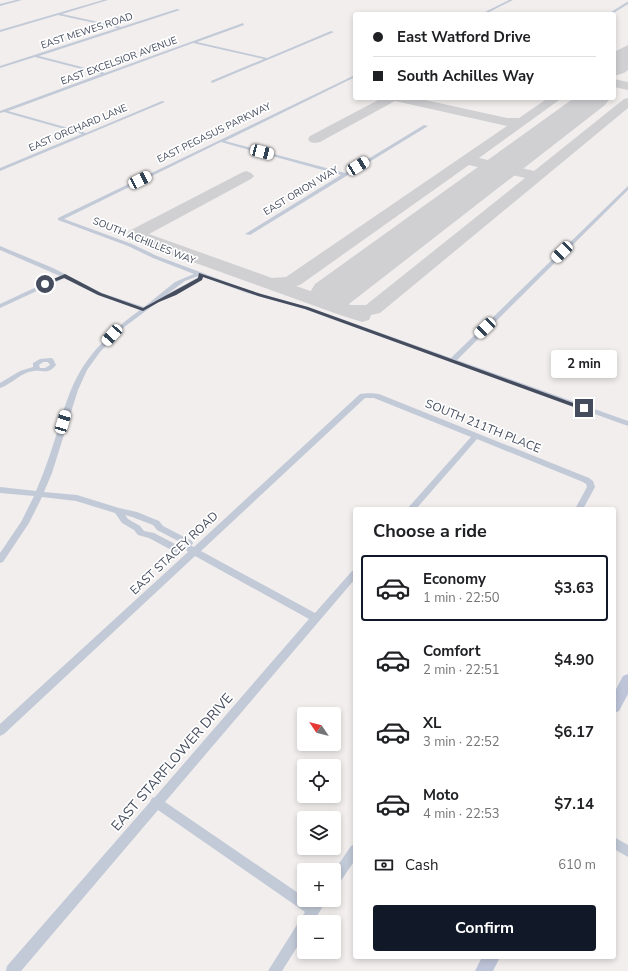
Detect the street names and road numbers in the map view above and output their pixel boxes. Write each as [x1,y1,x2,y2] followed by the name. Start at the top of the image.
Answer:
[39,9,135,53] street label: EAST MEWES ROAD
[59,33,179,89] street label: EAST EXCELSIOR AVENUE
[155,99,274,167] street label: EAST PEGASUS PARKWAY
[27,101,130,155] street label: EAST ORCHARD LANE
[261,163,342,219] street label: EAST ORION WAY
[90,214,198,268] street label: SOUTH ACHILLES WAY
[423,395,543,457] street label: SOUTH 211TH PLACE
[126,508,222,598] street label: EAST STACEY ROAD
[107,689,237,835] street label: EAST STARFLOWER DRIVE

